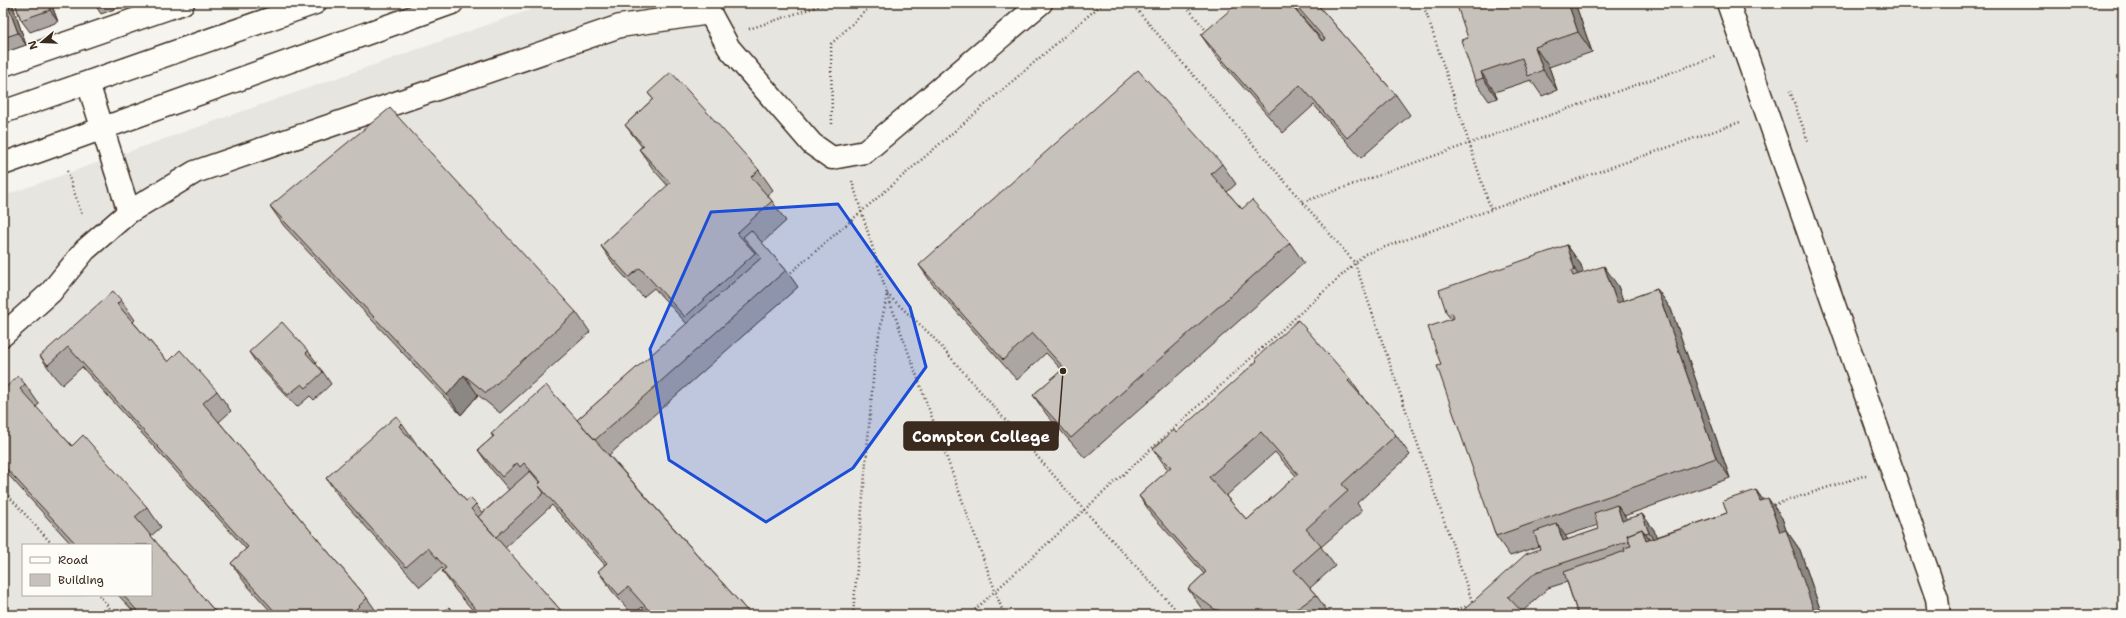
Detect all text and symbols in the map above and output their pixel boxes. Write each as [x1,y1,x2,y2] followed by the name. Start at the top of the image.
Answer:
[22,22,62,62] north arrow
[24,38,42,52] text: N
[904,422,1058,450] callout: Compton College
[912,426,1051,447] text: Compton College
[22,544,152,596] legend
[58,552,89,568] text: Road
[58,572,104,588] text: Building

